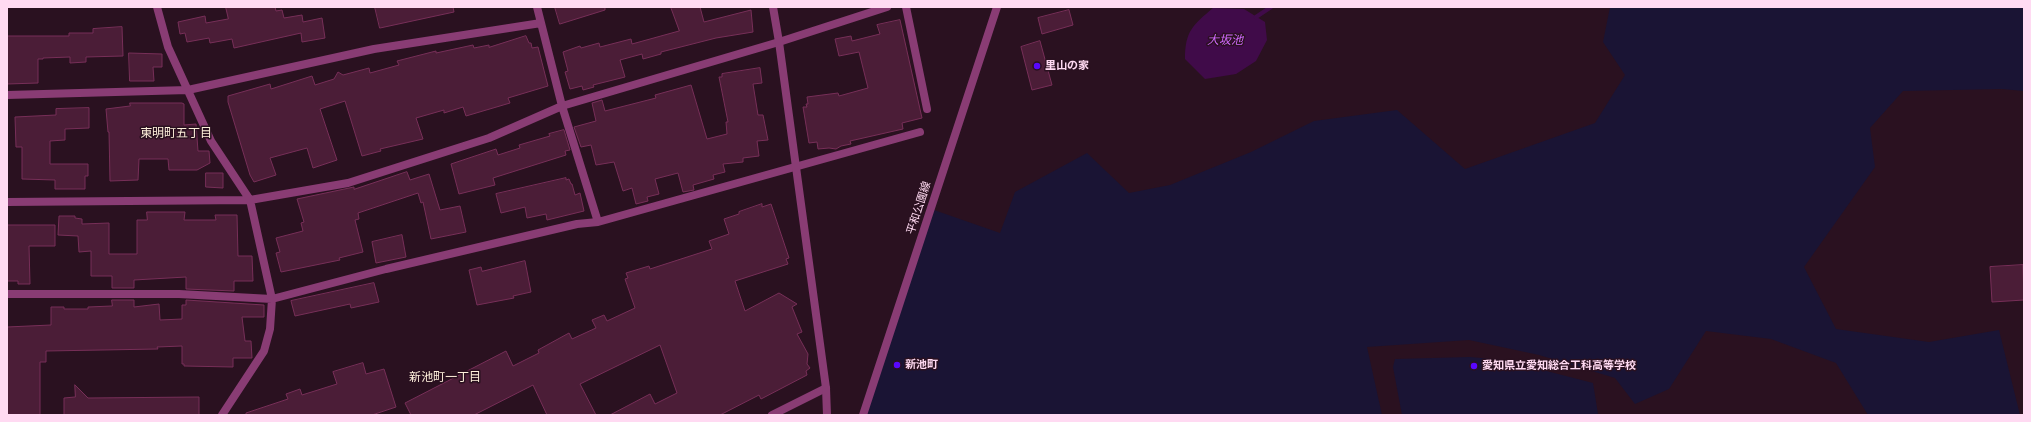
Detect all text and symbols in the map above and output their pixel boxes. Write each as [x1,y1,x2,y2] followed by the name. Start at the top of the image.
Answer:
[1207,34,1243,48] water label: 大坂池
[1045,59,1089,73] place label: 里山の家
[1032,61,1042,71] marker: 里山の家
[140,127,212,141] district label: 東明町五丁目
[904,180,934,236] street label: 平和公園線
[905,358,938,372] place label: 新池町
[1482,359,1636,373] place label: 愛知県立愛知総合工科高等学校
[892,360,902,370] marker: 新池町
[1469,361,1479,371] marker: 愛知県立愛知総合工科高等学校
[409,371,481,385] district label: 新池町一丁目

